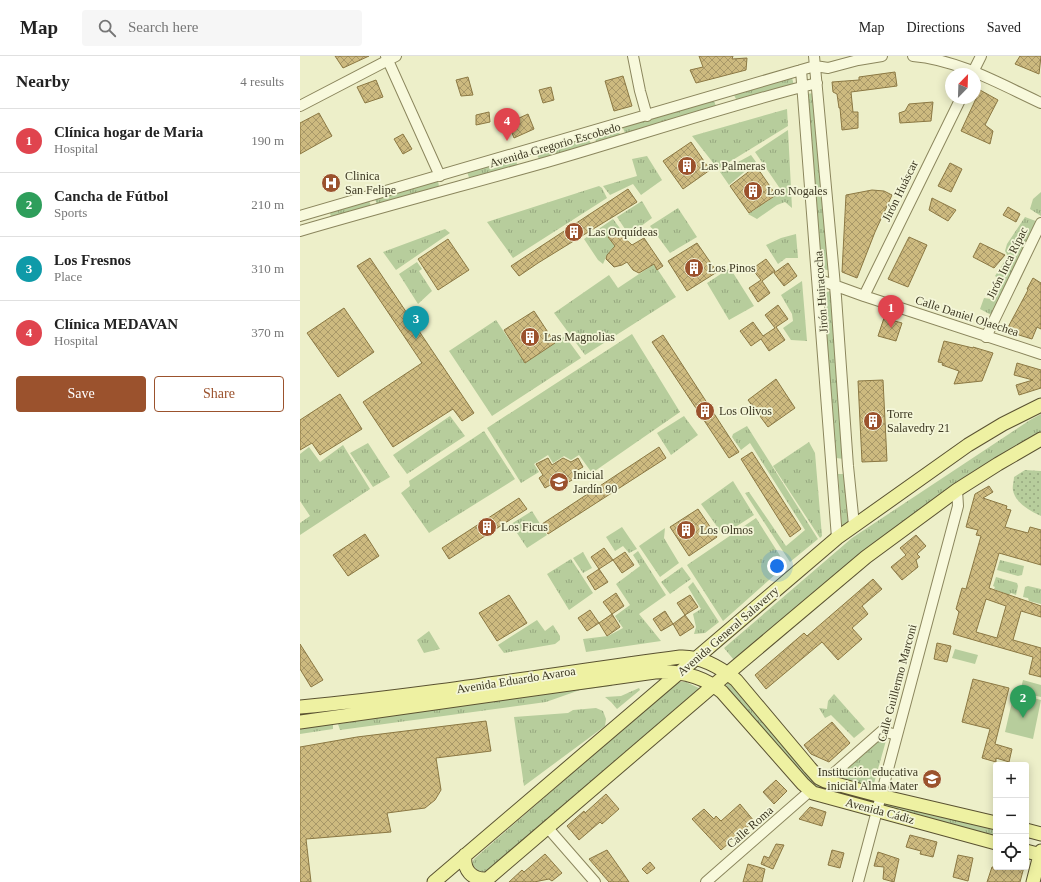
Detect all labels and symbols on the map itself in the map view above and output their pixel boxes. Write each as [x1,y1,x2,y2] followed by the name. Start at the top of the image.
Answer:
[945,68,981,104] north arrow
[494,108,520,141] pin: 4
[488,120,622,170] street label: Avenida Gregorio Escobedo
[676,155,698,177] building icon: Las Palmeras
[879,158,921,224] street label: Jirón Huáscar
[701,159,766,173] place label: Las Palmeras
[345,169,396,197] place label: Clinica San Felipe
[320,172,342,194] hospital icon: Clinica San Felipe
[742,180,764,202] building icon: Los Nogales
[767,184,828,198] place label: Los Nogales
[563,221,585,243] building icon: Las Orquídeas
[588,225,658,239] place label: Las Orquídeas
[983,225,1031,301] street label: Jirón Inca Rípac
[811,250,831,334] street label: Jirón Huiracocha
[683,257,705,279] building icon: Los Pinos
[708,261,756,275] place label: Los Pinos
[914,293,1021,340] street label: Calle Daniel Olaechea
[878,295,904,328] pin: 1
[403,306,429,339] pin: 3
[519,326,541,348] building icon: Las Magnolias
[544,330,615,344] place label: Las Magnolias
[694,400,716,422] building icon: Los Olivos
[719,404,772,418] place label: Los Olivos
[887,407,950,435] place label: Torre Salavedry 21
[862,410,884,432] building icon: Torre Salavedry 21
[573,468,617,496] place label: Inicial Jardín 90
[548,471,570,493] school or university icon: Inicial Jardín 90
[476,516,498,538] building icon: Los Ficus
[675,519,697,541] building icon: Los Olmos
[501,520,548,534] place label: Los Ficus
[700,523,753,537] place label: Los Olmos
[767,556,787,576] your location
[674,583,782,679] street label: Avenida General Salaverry
[875,622,920,743] street label: Calle Guillermo Marconi
[456,664,577,696] street label: Avenida Eduardo Avaroa
[1010,685,1036,718] pin: 2
[818,765,919,793] place label: Institución educativa inicial Alma Mater
[921,768,943,790] school or university icon: Institución educativa inicial Alma Mater
[844,795,916,827] street label: Avenida Cádiz
[724,803,777,851] street label: Calle Roma

